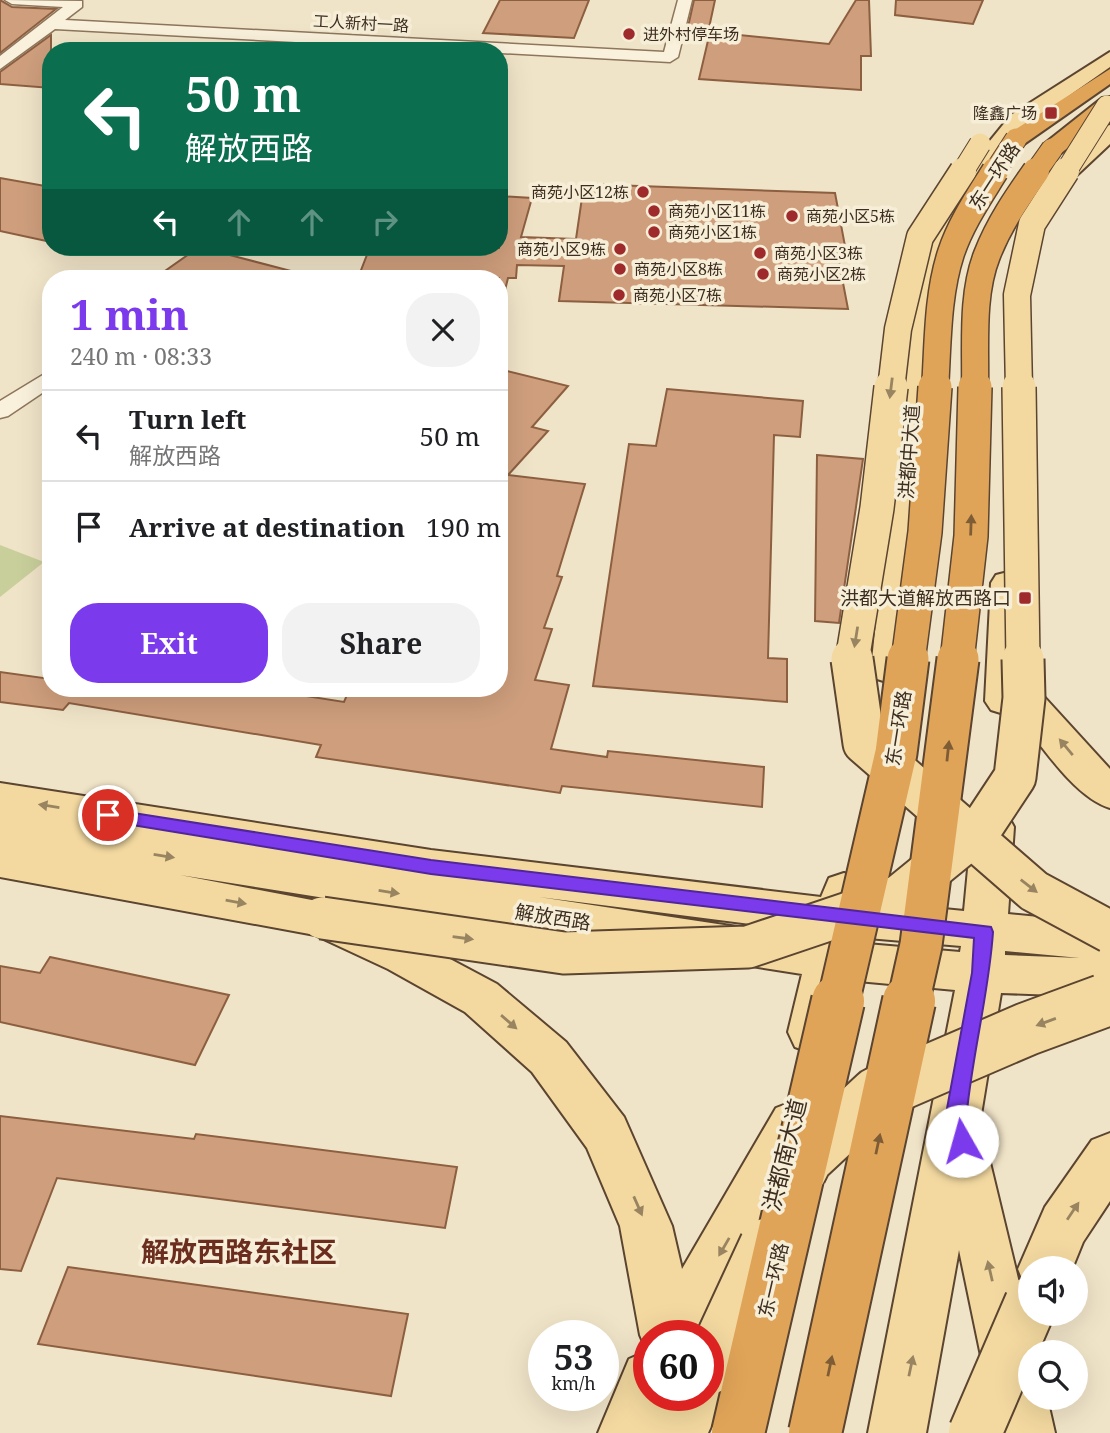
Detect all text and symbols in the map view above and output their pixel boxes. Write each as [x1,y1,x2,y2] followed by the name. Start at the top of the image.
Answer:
[312,10,410,36] street label: 工人新村一路
[643,23,739,45] place label: 进外村停车场
[621,26,637,42] marker: 进外村停车场
[185,60,301,126] text: 50 m
[70,70,161,161] icon: left
[973,102,1037,124] place label: 隆鑫广场
[1043,105,1059,121] marker: 隆鑫广场
[185,126,313,169] text: 解放西路
[962,137,1026,215] street label: 东一环路
[531,181,629,203] place label: 商苑小区12栋
[635,184,651,200] marker: 商苑小区12栋
[668,200,766,222] place label: 商苑小区11栋
[147,203,185,241] icon: left
[220,203,258,241] icon: ahead
[293,203,331,241] icon: ahead
[366,203,404,241] icon: right
[646,203,662,219] marker: 商苑小区11栋
[806,205,895,227] place label: 商苑小区5栋
[784,208,800,224] marker: 商苑小区5栋
[668,221,757,243] place label: 商苑小区1栋
[646,224,662,240] marker: 商苑小区1栋
[517,238,606,260] place label: 商苑小区9栋
[612,241,628,257] marker: 商苑小区9栋
[774,242,863,264] place label: 商苑小区3栋
[752,245,768,261] marker: 商苑小区3栋
[634,258,723,280] place label: 商苑小区8栋
[612,261,628,277] marker: 商苑小区8栋
[777,263,866,285] place label: 商苑小区2栋
[755,266,771,282] marker: 商苑小区2栋
[633,284,722,306] place label: 商苑小区7栋
[70,285,189,342] text: 1 min
[611,287,627,303] marker: 商苑小区7栋
[406,293,480,367] button: close
[70,340,212,372] text: 240 m · 08:33
[885,377,896,399] one-way arrow
[129,401,246,437] text: Turn left
[893,404,925,500] street label: 洪都中大道
[70,417,108,455] icon: left
[420,418,480,454] text: 50 m
[129,439,221,471] text: 解放西路
[70,508,108,546] icon: arrive
[129,509,405,545] text: Arrive at destination
[426,509,501,545] text: 190 m
[965,514,976,536] one-way arrow
[840,585,1011,611] place label: 洪都大道解放西路口
[1017,590,1033,606] marker: 洪都大道解放西路口
[70,603,268,683] button: Exit
[282,603,480,683] button: Share
[850,626,861,648] one-way arrow
[879,688,917,768] street label: 东一环路
[1059,738,1074,755] one-way arrow
[942,740,953,762] one-way arrow
[78,785,138,845] pin
[89,796,127,834] icon: arrive
[38,800,60,811] one-way arrow
[153,851,175,862] one-way arrow
[1019,879,1037,894] one-way arrow
[378,887,400,898] one-way arrow
[225,897,247,908] one-way arrow
[513,898,593,936] street label: 解放西路
[452,933,474,944] one-way arrow
[501,1014,518,1029] one-way arrow
[1035,1017,1056,1028] one-way arrow
[755,1095,813,1214] street label: 洪都南大道
[925,1104,999,1178] position arrow
[873,1133,884,1155] one-way arrow
[633,1196,644,1217] one-way arrow
[1066,1202,1080,1220] one-way arrow
[141,1232,337,1270] district label: 解放西路东社区
[718,1237,730,1257] one-way arrow
[752,1240,794,1320] street label: 东一环路
[1018,1256,1088,1410] map controls
[1018,1256,1088,1326] button: sound
[985,1260,996,1282] one-way arrow
[633,1320,724,1411] speed limit sign: 60
[554,1333,593,1380] text: 53
[1018,1340,1088,1410] button: search
[824,1355,835,1377] one-way arrow
[906,1355,917,1377] one-way arrow
[551,1371,596,1395] text: km/h

